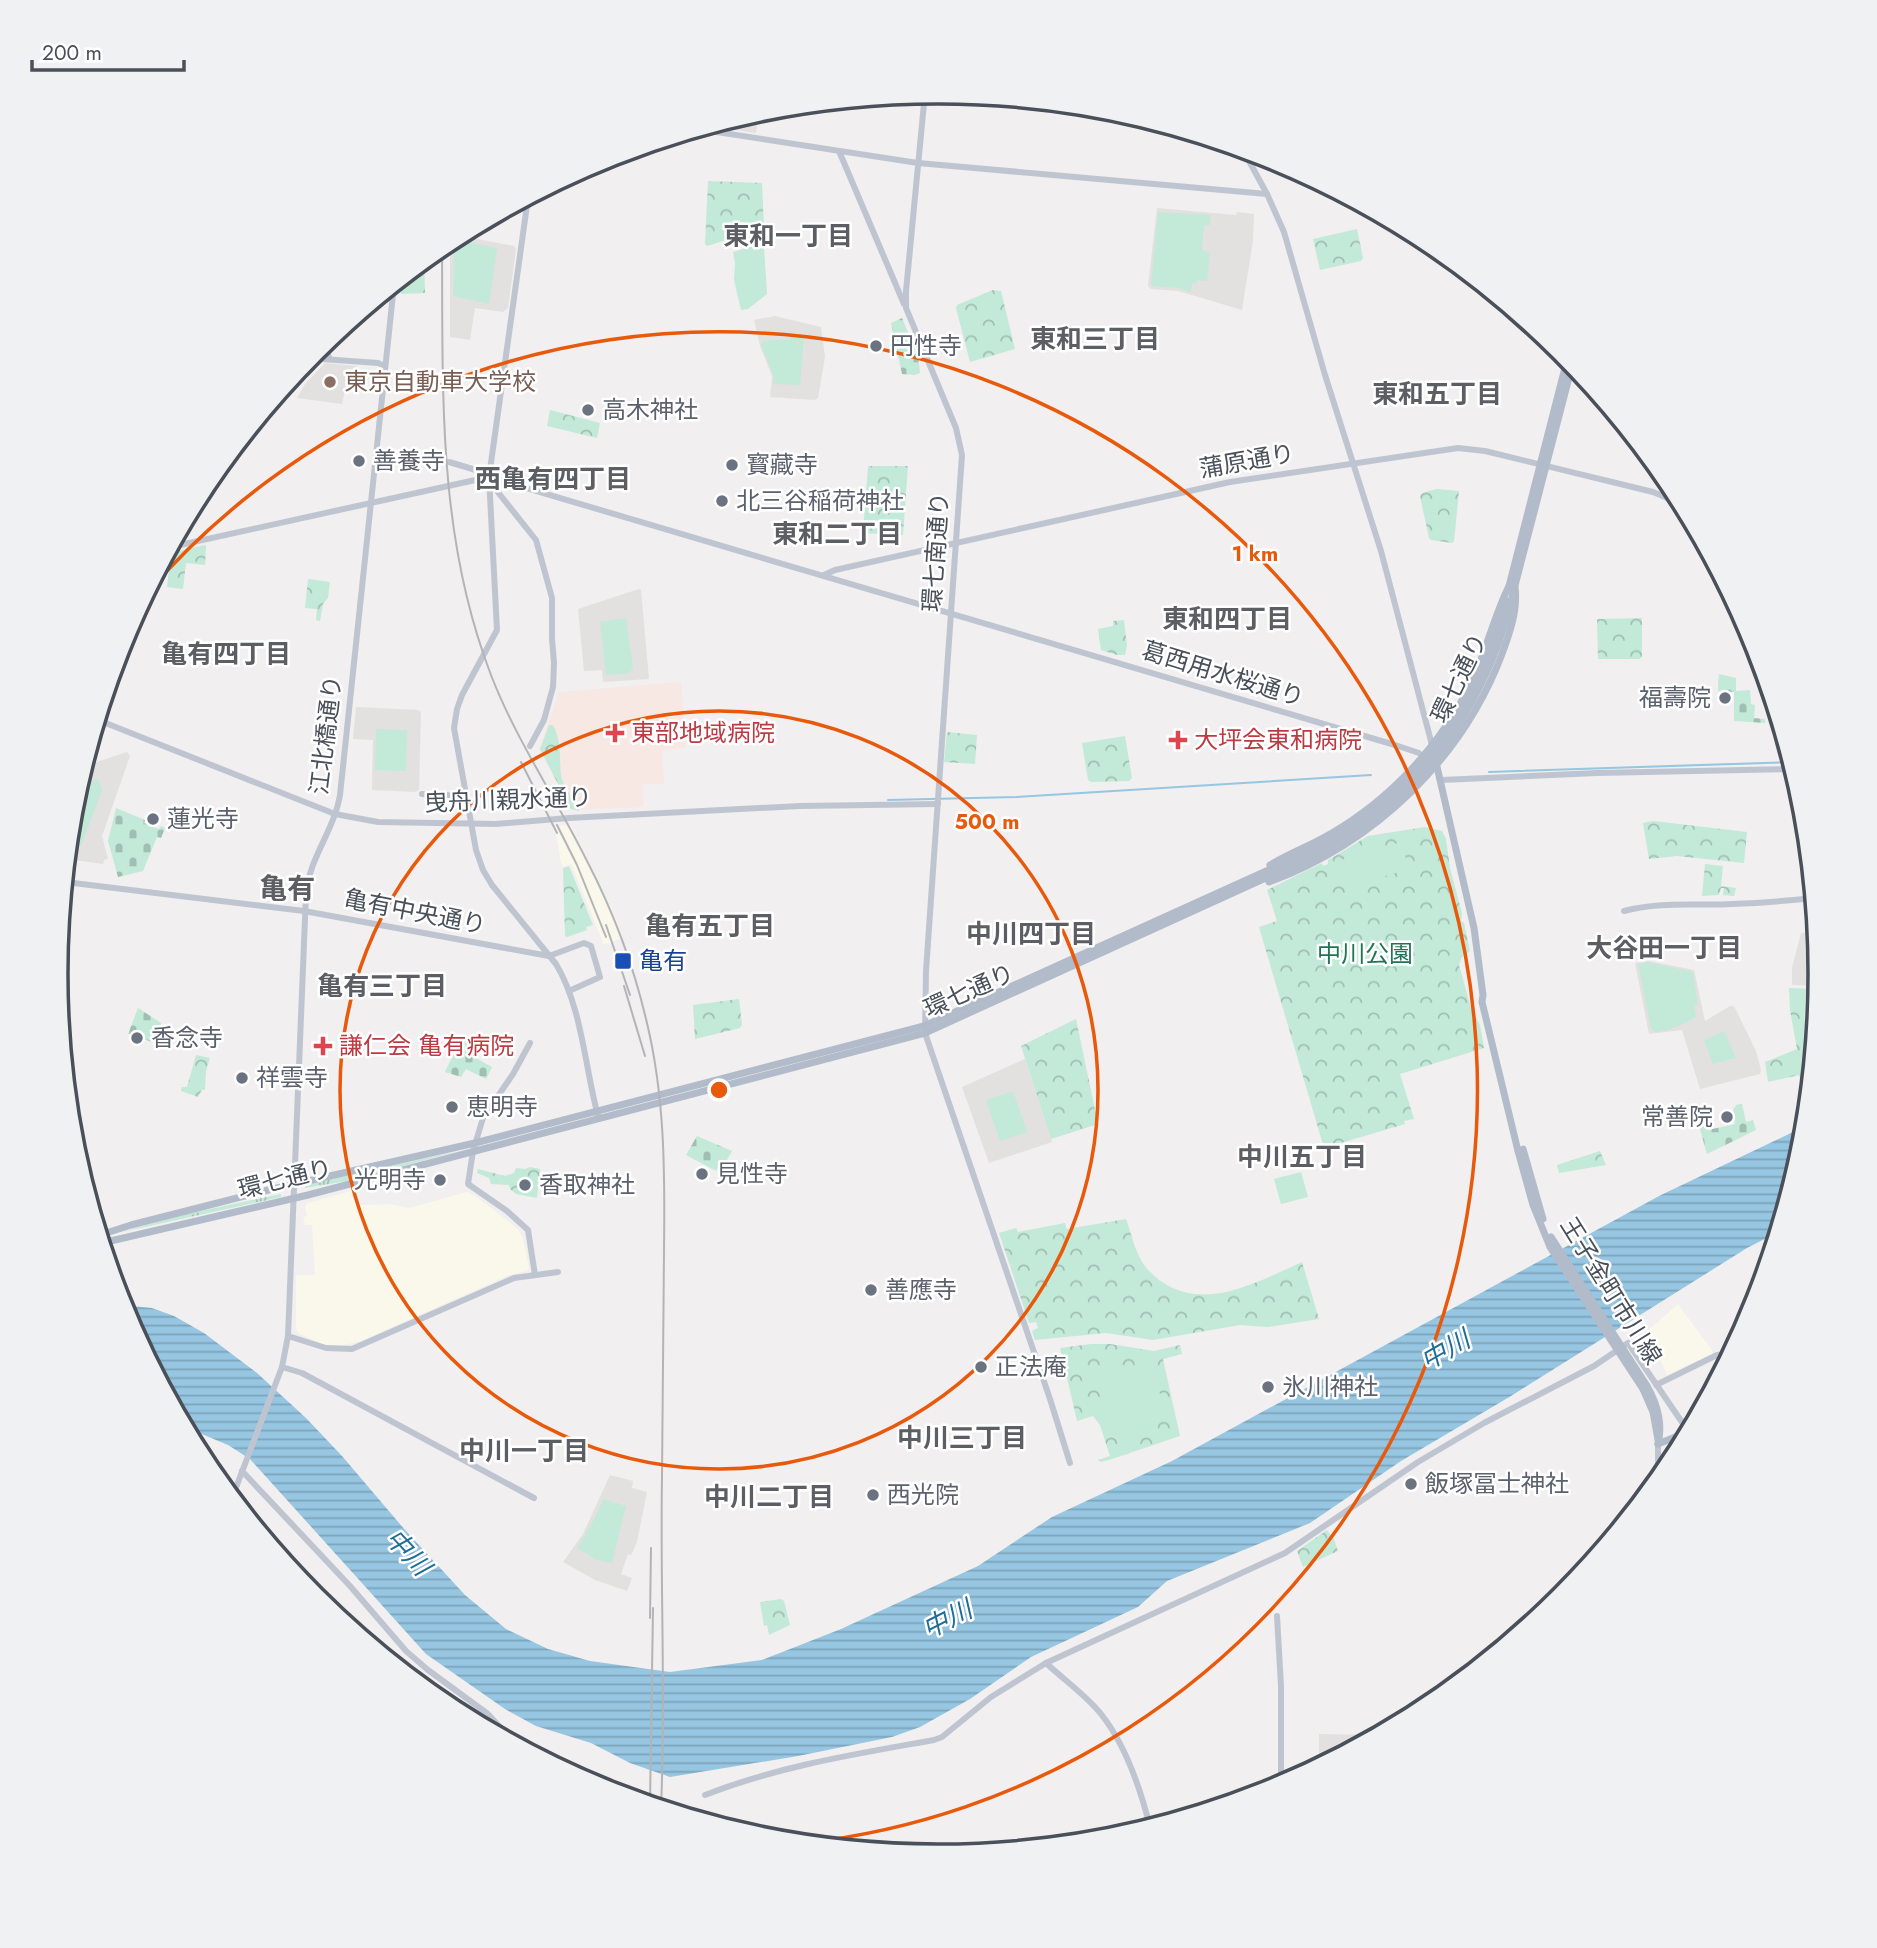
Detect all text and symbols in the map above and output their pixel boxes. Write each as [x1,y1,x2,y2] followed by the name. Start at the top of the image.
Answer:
[32,28,184,72] scale bar
[42,38,102,68] text: 200 m
[723,217,853,255] district label: 東和一丁目
[1030,320,1160,358] district label: 東和三丁目
[890,328,962,363] place label: 円性寺
[868,338,884,354] marker: 円性寺
[344,364,536,399] place label: 東京自動車大学校
[322,374,338,390] marker: 東京自動車大学校
[1372,375,1502,413] district label: 東和五丁目
[602,392,698,427] place label: 高木神社
[580,402,596,418] marker: 高木神社
[1197,435,1297,486] street label: 蒲原通り
[373,443,445,478] place label: 善養寺
[746,447,818,482] place label: 寳藏寺
[351,453,367,469] marker: 善養寺
[724,457,740,473] marker: 寳藏寺
[475,460,631,498] district label: 西亀有四丁目
[736,483,904,518] place label: 北三谷稲荷神社
[914,491,957,613] street label: 環七南通り
[714,493,730,509] marker: 北三谷稲荷神社
[772,515,902,553] district label: 東和二丁目
[1232,539,1278,569] text: 1 km
[1162,600,1292,638] district label: 東和四丁目
[1422,627,1495,729] street label: 環七通り
[1138,632,1309,715] street label: 葛西用水桜通り
[161,635,291,673] district label: 亀有四丁目
[301,673,350,797] street label: 江北橋通り
[1639,680,1711,715] place label: 福壽院
[1717,690,1733,706] marker: 福壽院
[631,715,775,750] place label: 東部地域病院
[1194,722,1362,757] place label: 大坪会東和病院
[605,723,625,743] marker: 東部地域病院
[1168,730,1188,750] marker: 大坪会東和病院
[423,779,593,820] street label: 曳舟川親水通り
[167,801,239,836] place label: 蓮光寺
[955,807,1019,837] text: 500 m
[145,811,161,827] marker: 蓮光寺
[259,868,315,909] district label: 亀有
[341,881,489,942] street label: 亀有中央通り
[645,907,775,945] district label: 亀有五丁目
[966,915,1096,953] district label: 中川四丁目
[1586,929,1742,967] district label: 大谷田一丁目
[1317,936,1413,971] park label: 中川公園
[639,943,687,978] place label: 亀有
[613,951,633,971] marker: 亀有
[918,955,1020,1026] street label: 環七通り
[317,967,447,1005] district label: 亀有三丁目
[151,1020,223,1055] place label: 香念寺
[339,1028,514,1063] place label: 謙仁会 亀有病院
[129,1030,145,1046] marker: 香念寺
[313,1036,333,1056] marker: 謙仁会 亀有病院
[256,1060,328,1095] place label: 祥雲寺
[234,1070,250,1086] marker: 祥雲寺
[707,1078,731,1102] centre of rings
[466,1089,538,1124] place label: 恵明寺
[444,1099,460,1115] marker: 恵明寺
[1641,1099,1713,1134] place label: 常善院
[1719,1109,1735,1125] marker: 常善院
[1237,1138,1367,1176] district label: 中川五丁目
[234,1150,336,1207] street label: 環七通り
[716,1156,788,1191] place label: 見性寺
[354,1162,426,1197] place label: 光明寺
[694,1166,710,1182] marker: 見性寺
[539,1167,635,1202] place label: 香取神社
[432,1172,448,1188] marker: 光明寺
[517,1177,533,1193] marker: 香取神社
[1552,1210,1671,1371] street label: 王子金町市川線
[885,1272,957,1307] place label: 善應寺
[863,1282,879,1298] marker: 善應寺
[1413,1319,1480,1379] water label: 中川
[995,1349,1067,1384] place label: 正法庵
[973,1359,989,1375] marker: 正法庵
[1282,1369,1378,1404] place label: 氷川神社
[1260,1379,1276,1395] marker: 氷川神社
[897,1419,1027,1457] district label: 中川三丁目
[459,1432,589,1470] district label: 中川一丁目
[1425,1466,1569,1501] place label: 飯塚冨士神社
[1403,1476,1419,1492] marker: 飯塚冨士神社
[887,1477,959,1512] place label: 西光院
[704,1478,834,1516] district label: 中川二丁目
[865,1487,881,1503] marker: 西光院
[376,1520,442,1586] water label: 中川
[915,1589,981,1648] water label: 中川

